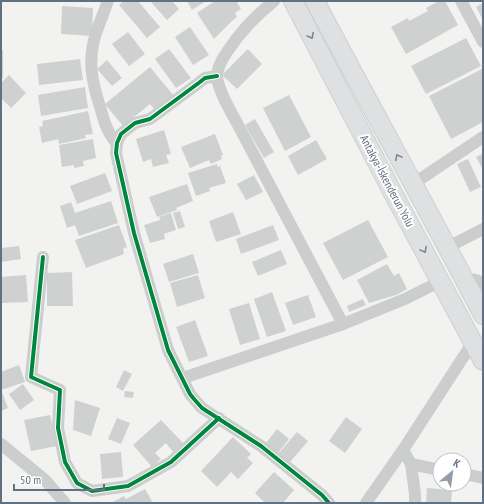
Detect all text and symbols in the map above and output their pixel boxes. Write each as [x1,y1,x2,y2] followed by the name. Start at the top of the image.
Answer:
[306,31,314,39] one-way arrow
[357,132,418,229] street label: Antakya-İskenderun Yolu
[396,154,403,161] one-way arrow
[419,246,426,253] one-way arrow
[432,452,472,492] north arrow
[451,456,463,471] text: K
[14,466,104,492] scale bar
[20,472,41,487] text: 50 m

